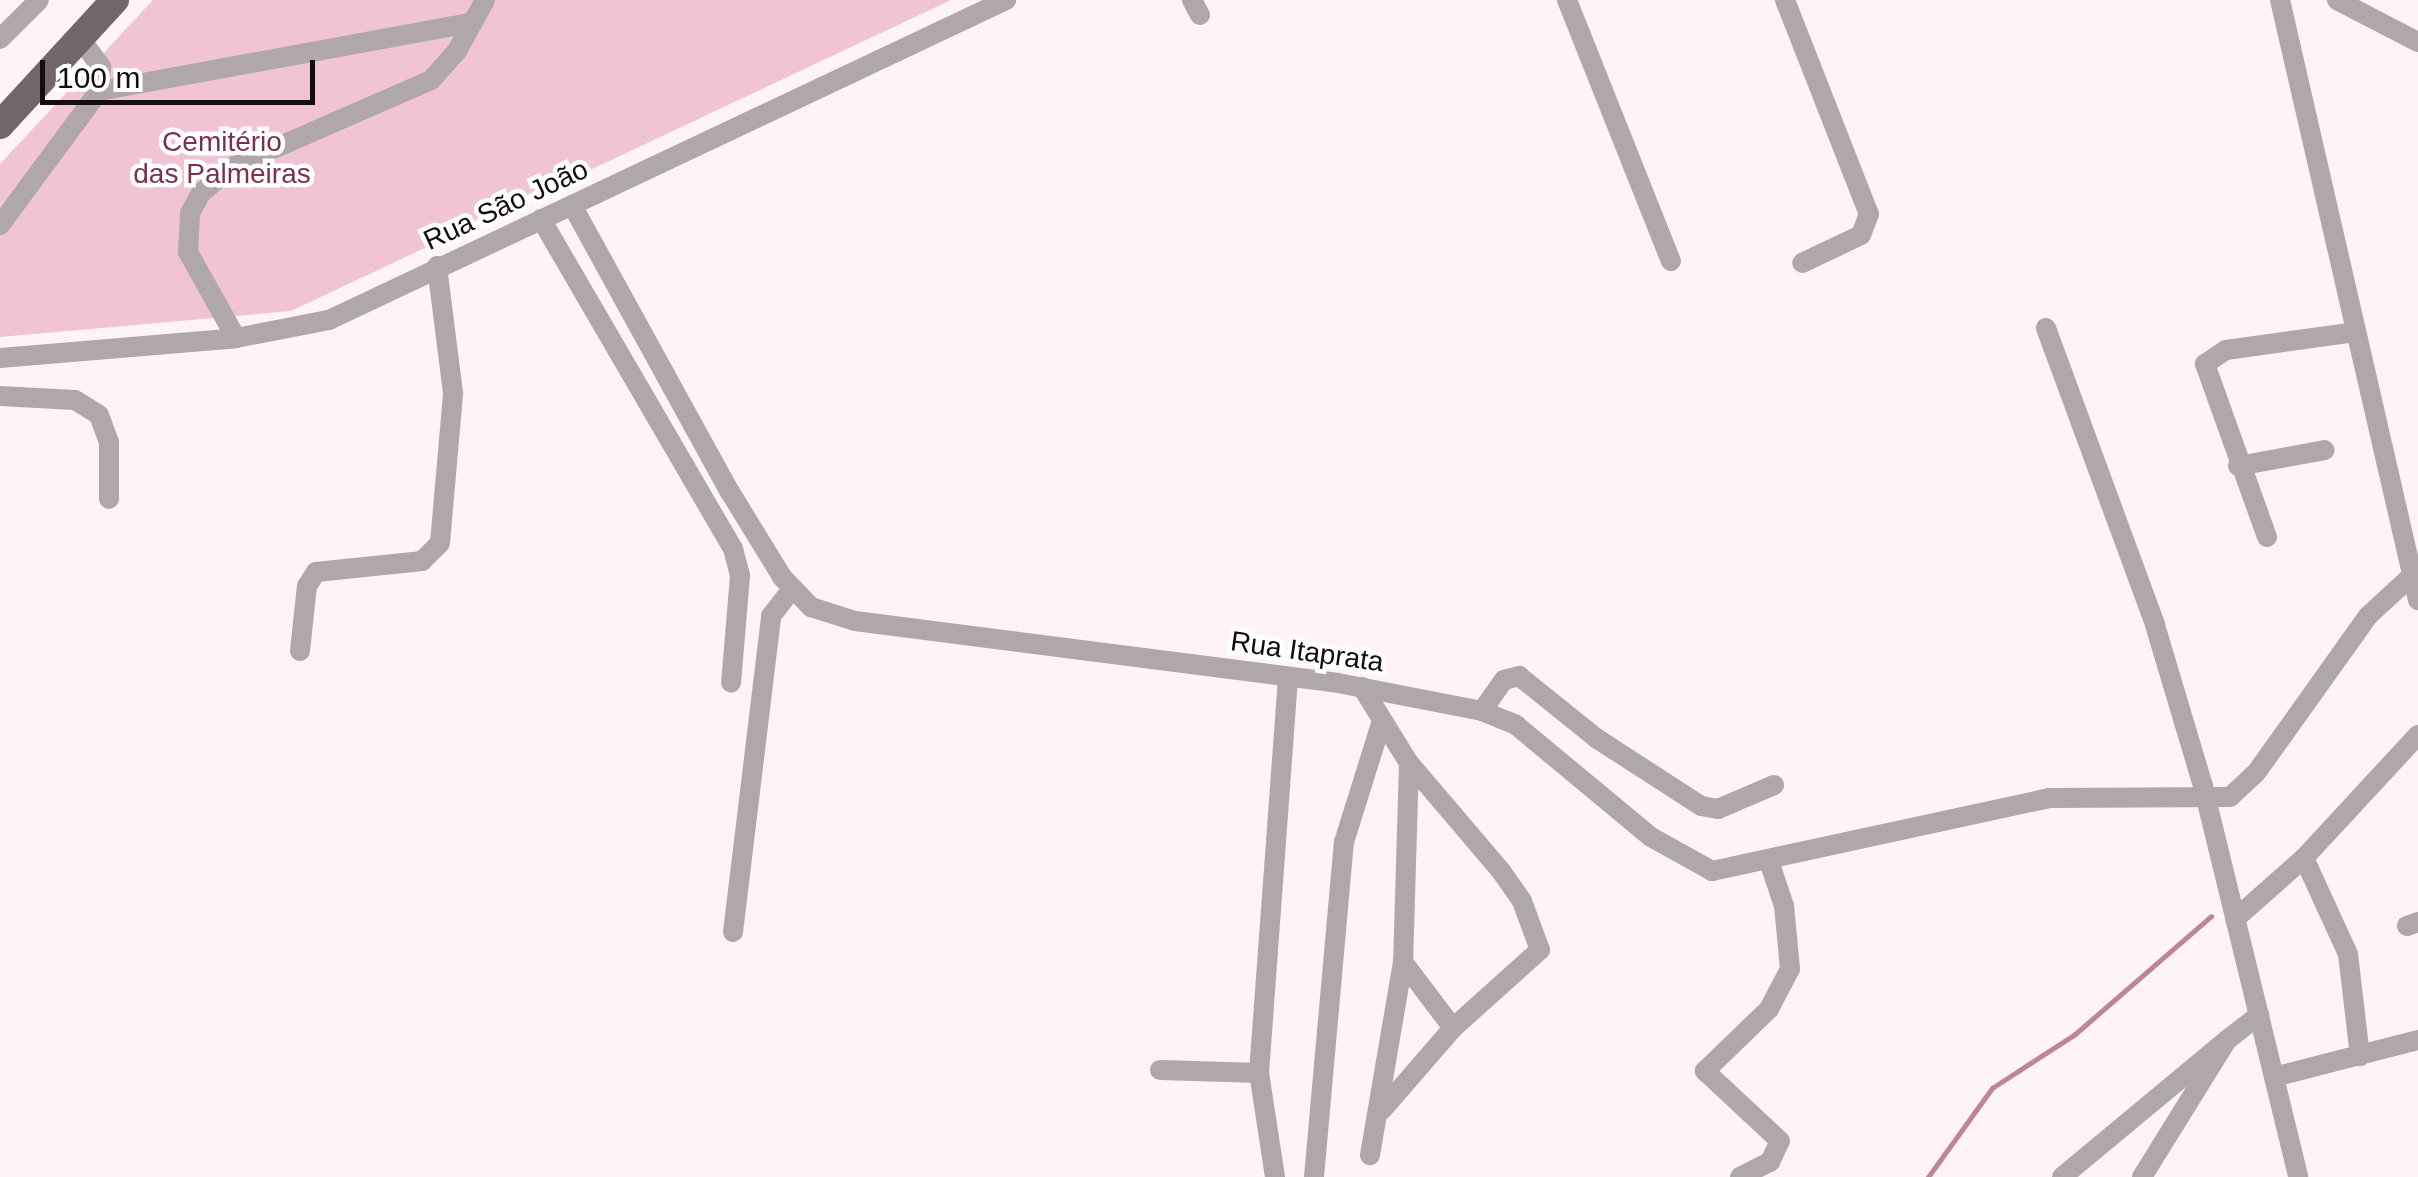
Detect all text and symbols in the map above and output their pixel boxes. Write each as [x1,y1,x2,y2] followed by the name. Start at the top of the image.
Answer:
[45,40,320,102] scale bar
[57,61,140,94] text: 100 m
[133,125,311,191] park label: Cemitério das Palmeiras
[418,152,594,258] street label: Rua São João
[1228,625,1386,679] street label: Rua Itaprata

